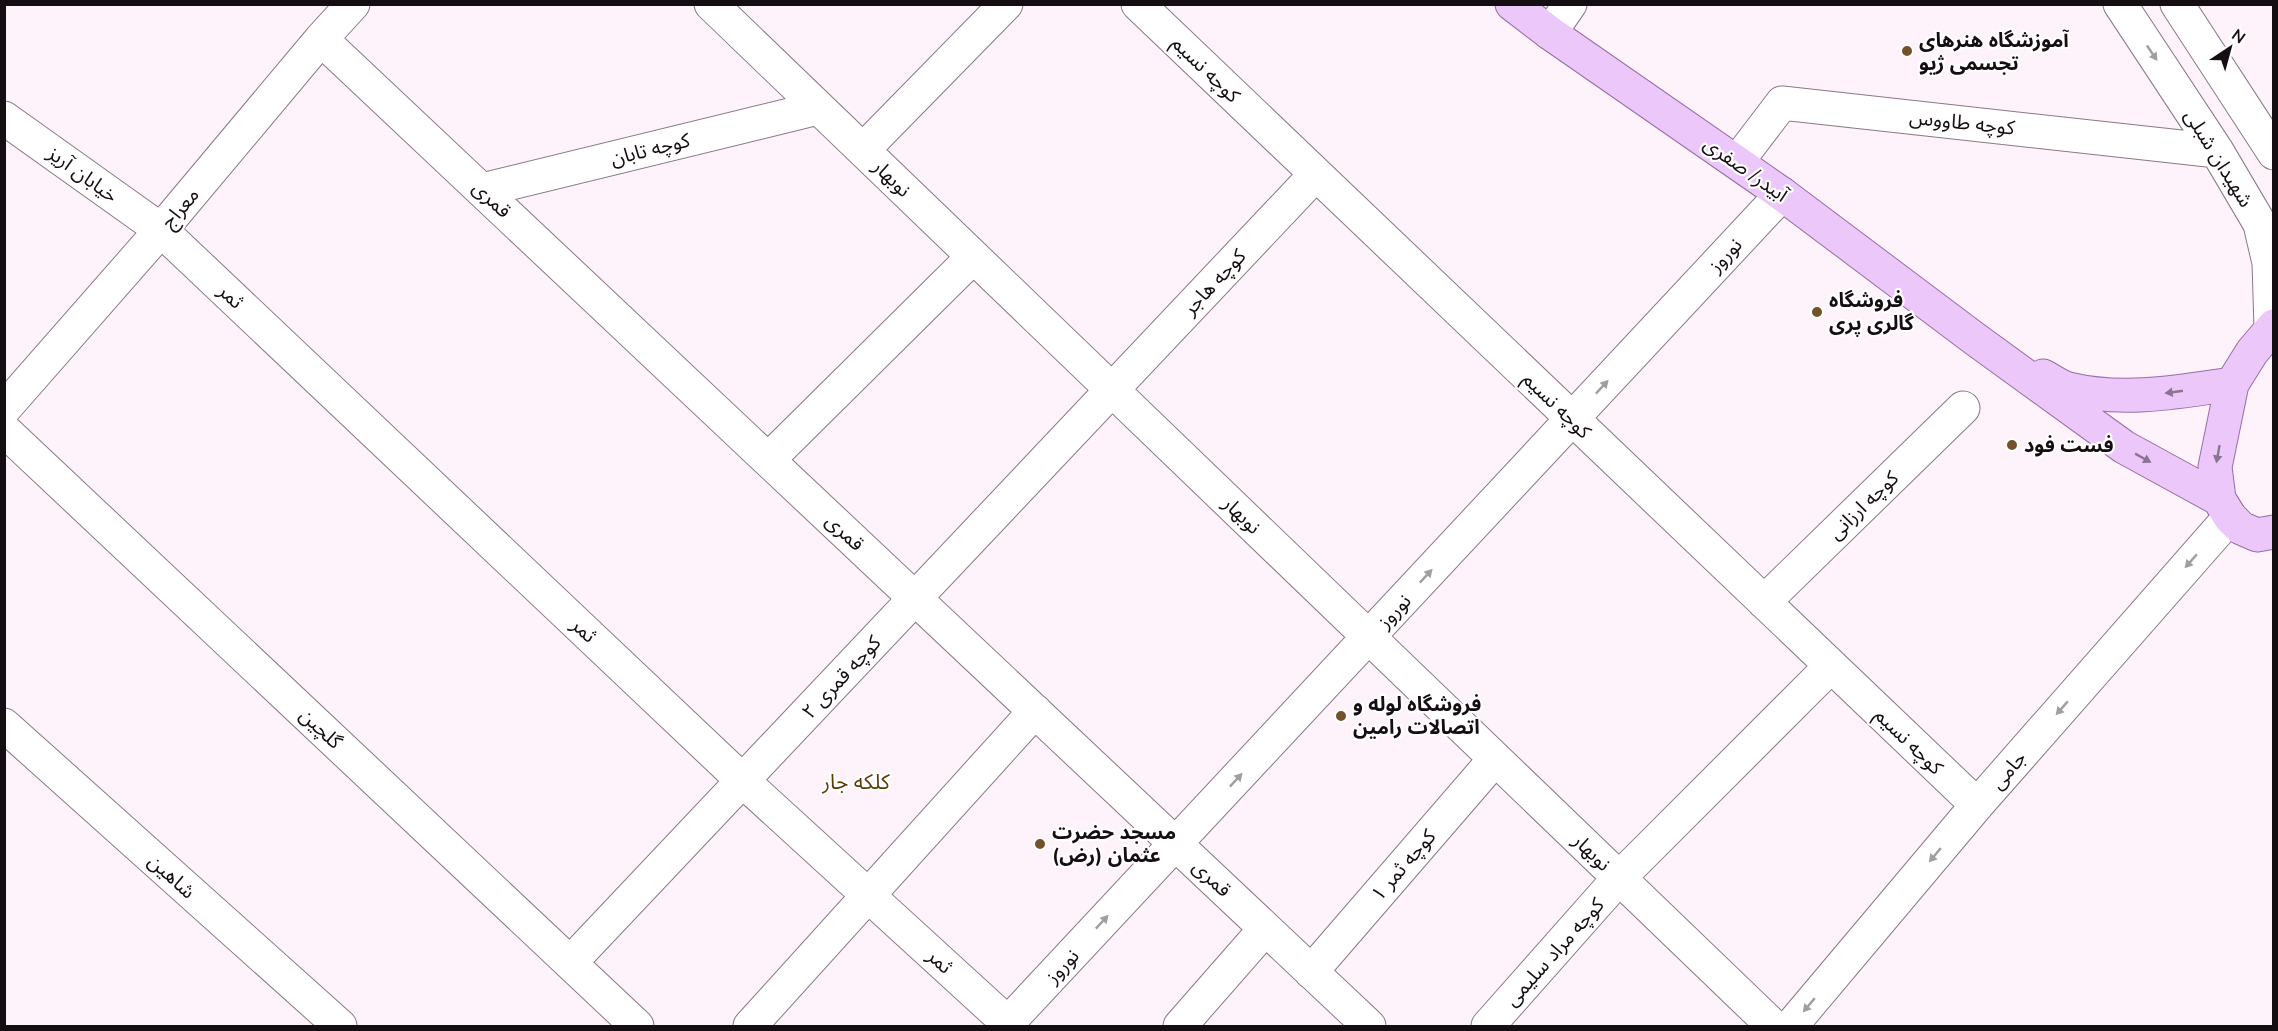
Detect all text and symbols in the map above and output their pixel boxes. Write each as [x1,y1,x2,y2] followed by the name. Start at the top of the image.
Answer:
[2200,18,2260,78] north arrow
[2227,24,2250,49] text: N
[1919,27,2069,77] place label: آموزشگاە هنرهای تجسمی ژیو
[1165,30,1246,110] street label: کوچه نسیم
[1900,44,1914,58] marker: آموزشگاە هنرهای تجسمی ژیو
[2146,45,2157,61] one-way arrow
[1908,104,2017,142] street label: کوچه طاووس
[2178,104,2259,212] street label: شهیدان شبلی
[608,126,693,172] street label: کوچه تابان
[1698,130,1794,209] street label: آبیدر/ صفری
[41,139,123,209] street label: خیابان آریز
[866,153,917,203] street label: نوبهار
[466,175,517,224] street label: قمری
[155,182,206,235] street label: معراج
[1702,232,1748,279] street label: نوروز
[1176,243,1252,322] street label: کوچه هاجر
[211,277,249,315] street label: ثمر
[1829,287,1915,337] place label: فروشگاه گالری پری
[1810,305,1824,319] marker: فروشگاه گالری پری
[1516,366,1597,446] street label: کوچه نسیم
[1595,380,1609,395] one-way arrow
[2165,387,2184,397] one-way arrow
[2024,432,2114,459] place label: فست فود
[2005,438,2019,452] marker: فست فود
[2213,444,2222,463] one-way arrow
[2135,452,2151,463] one-way arrow
[1822,465,1905,546] street label: کوچه ارزانی
[1216,490,1267,540] street label: نوبهار
[819,508,870,557] street label: قمری
[2185,553,2198,568] one-way arrow
[1419,569,1432,584] one-way arrow
[1371,588,1417,635] street label: نوروز
[564,611,602,649] street label: ثمر
[796,629,887,725] street label: کوچه قمری ۲
[1353,691,1481,741] place label: فروشگاه لوله و اتصالات رامین
[2056,700,2069,715] one-way arrow
[294,702,348,755] street label: گلچین
[1868,702,1949,782] street label: کوچه نسیم
[1334,709,1348,723] marker: فروشگاه لوله و اتصالات رامین
[1984,745,2033,795] street label: جامی
[821,768,890,796] district label: کلکه جار
[1228,773,1242,787] one-way arrow
[1052,819,1176,869] place label: مسجد حضرت عثمان (رض)
[1365,823,1442,907] street label: کوچه ثمر ۱
[1566,827,1617,877] street label: نوبهار
[1033,837,1047,851] marker: مسجد حضرت عثمان (رض)
[1929,847,1942,862] one-way arrow
[142,848,201,905] street label: شاهین
[1186,854,1237,903] street label: قمری
[1498,892,1611,1012] street label: کوچه مراد سلیمی
[1095,916,1109,930] one-way arrow
[920,942,958,980] street label: ثمر
[1039,943,1085,990] street label: نوروز
[1803,997,1816,1013] one-way arrow

